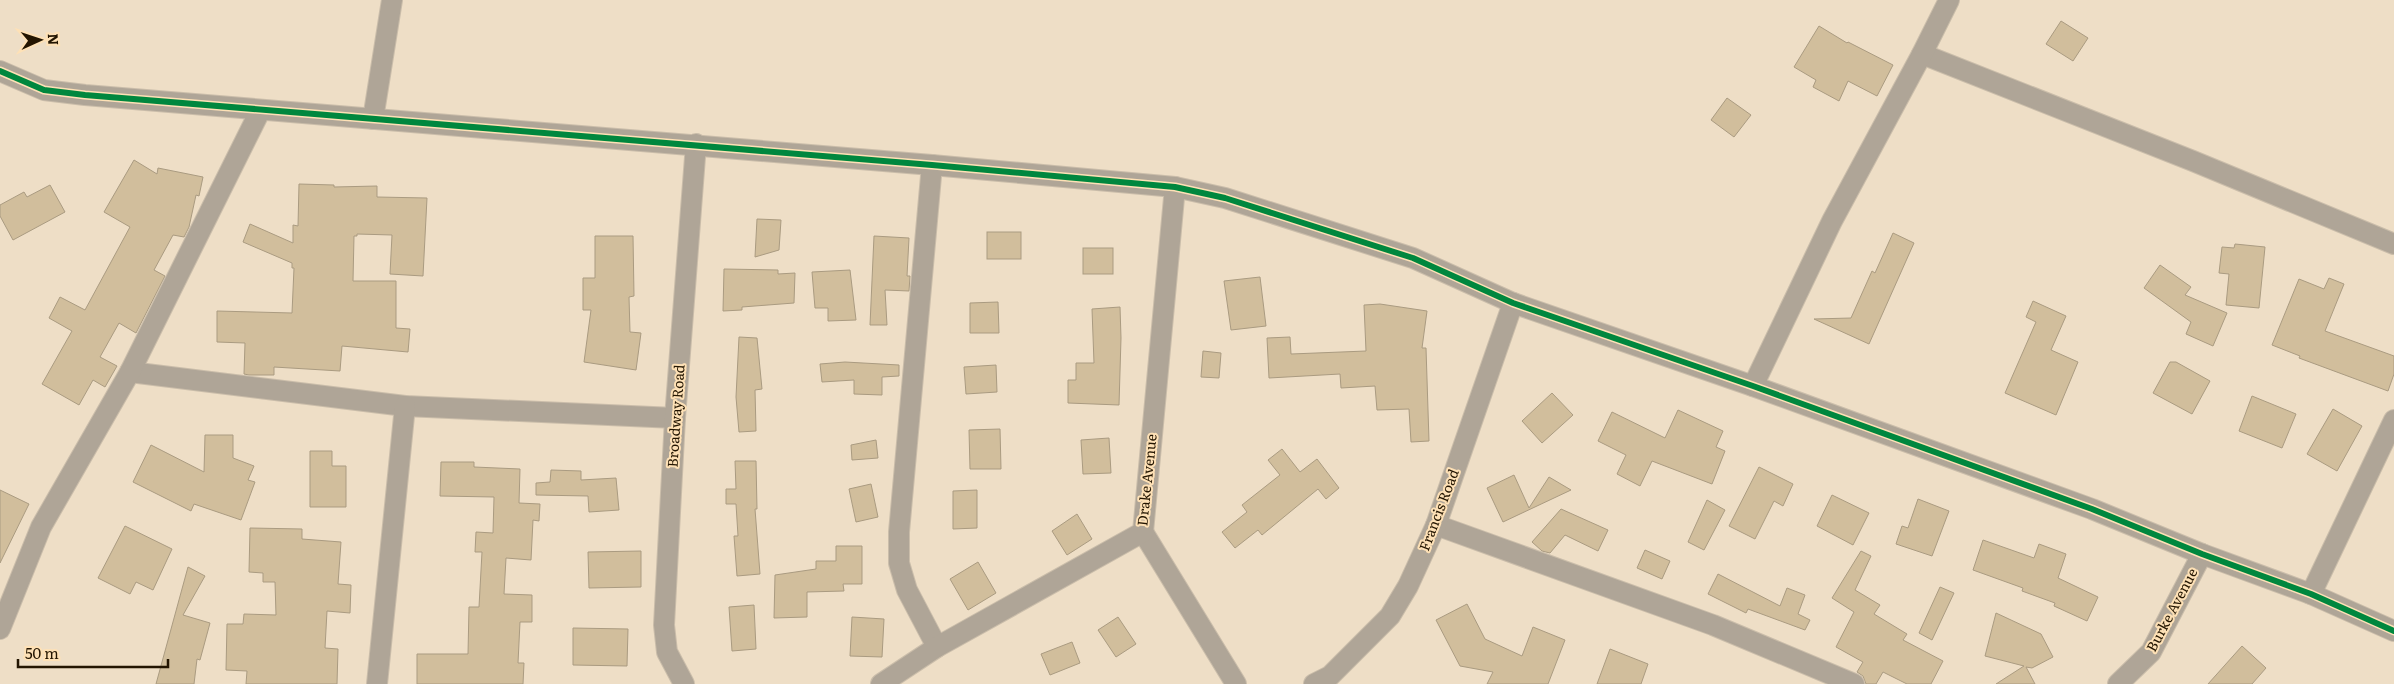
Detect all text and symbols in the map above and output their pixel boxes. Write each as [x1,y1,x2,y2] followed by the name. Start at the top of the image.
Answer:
[15,15,65,65] north arrow
[44,33,64,46] text: N
[661,363,689,468] street label: Broadway Road
[1131,433,1161,527] street label: Drake Avenue
[1413,465,1463,554] street label: Francis Road
[2141,564,2202,655] street label: Burke Avenue
[18,636,168,668] scale bar
[25,641,59,664] text: 50 m

